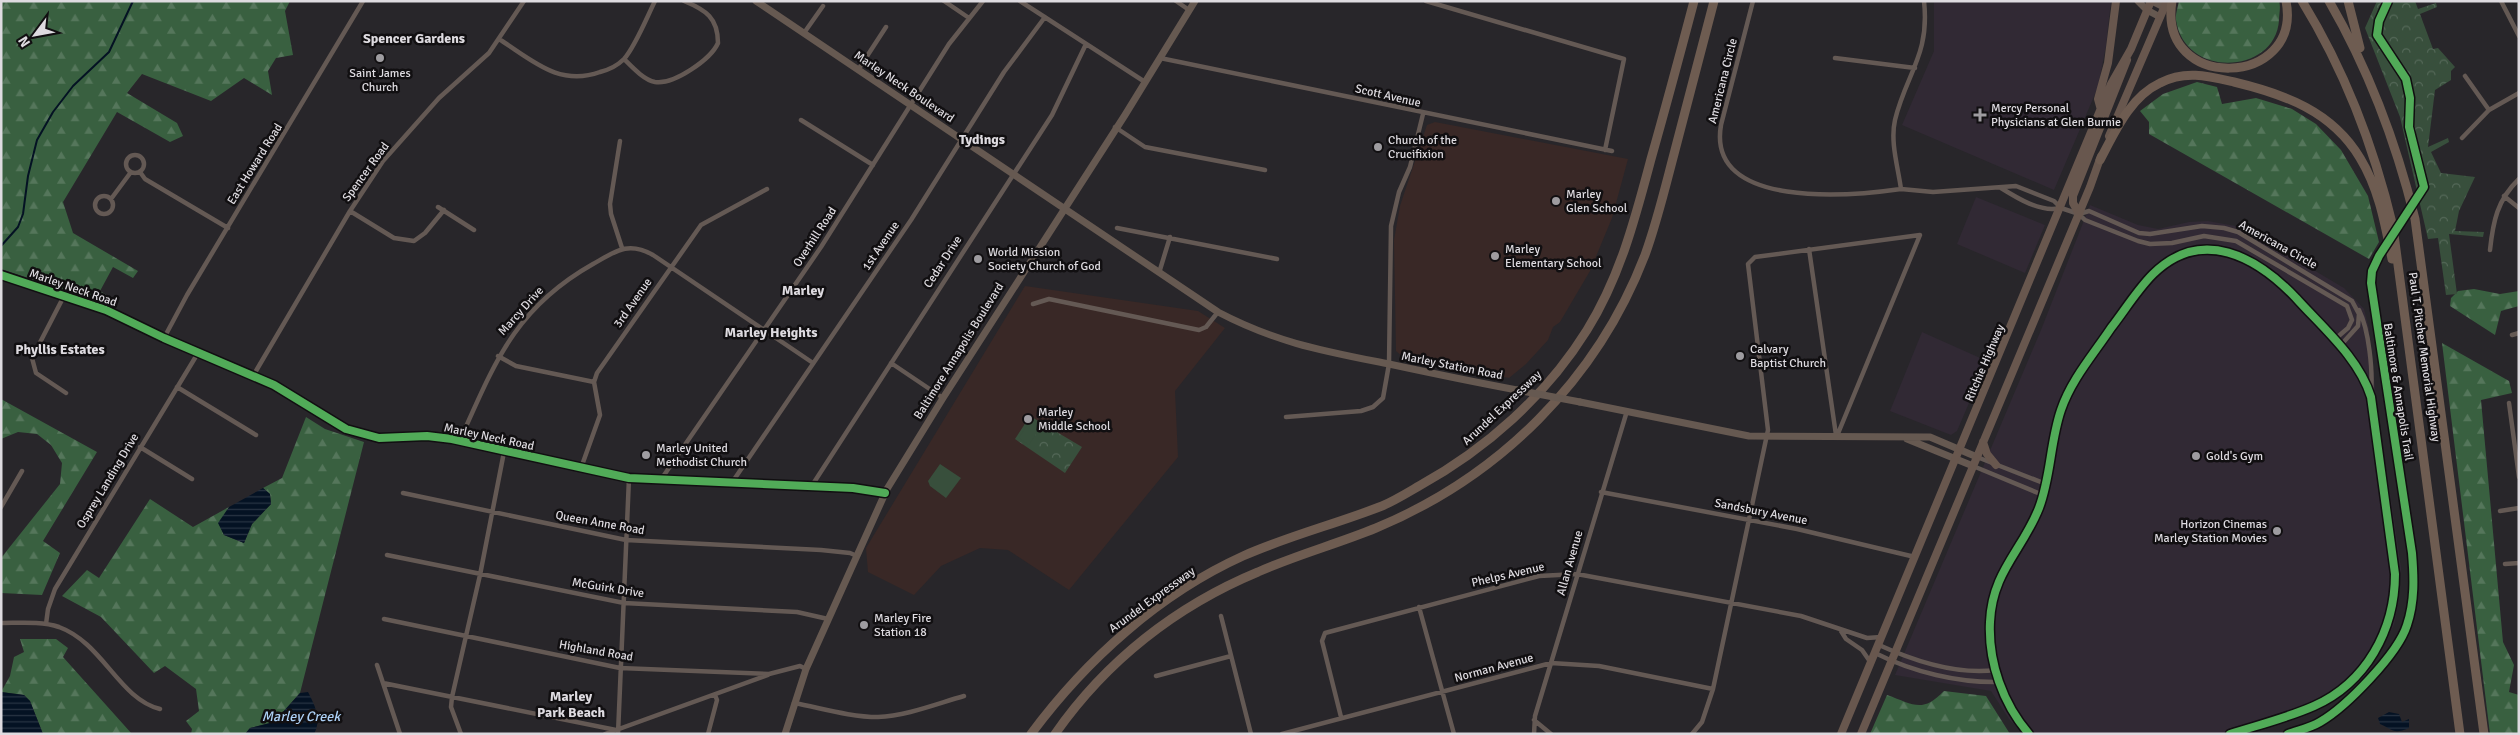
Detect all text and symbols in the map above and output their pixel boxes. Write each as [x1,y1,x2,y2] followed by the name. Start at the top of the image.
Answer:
[10,10,60,60] north arrow
[363,30,465,47] district label: Spencer Gardens
[15,33,34,50] text: N
[1705,37,1741,125] street label: Americana Circle
[851,48,957,126] street label: Marley Neck Boulevard
[374,52,386,64] marker: Saint James Church
[349,66,411,95] place label: Saint James Church
[1354,81,1422,111] street label: Scott Avenue
[1991,101,2121,130] place label: Mercy Personal Physicians at Glen Burnie
[1973,108,1987,122] marker: Mercy Personal Physicians at Glen Burnie
[224,121,286,207] street label: East Howard Road
[959,131,1005,148] district label: Tydings
[1388,133,1457,162] place label: Church of the Crucifixion
[339,139,393,205] street label: Spencer Road
[1372,141,1384,153] marker: Church of the Crucifixion
[1566,187,1628,216] place label: Marley Glen School
[1550,195,1562,207] marker: Marley Glen School
[790,204,840,270] street label: Overhill Road
[2236,217,2320,273] street label: Americana Circle
[859,219,903,273] street label: 1st Avenue
[921,233,965,291] street label: Cedar Drive
[1505,242,1602,271] place label: Marley Elementary School
[988,245,1101,274] place label: World Mission Society Church of God
[1489,250,1501,262] marker: Marley Elementary School
[972,253,984,265] marker: World Mission Society Church of God
[27,266,119,310] street label: Marley Neck Road
[2405,271,2443,443] street label: Paul T. Pitcher Memorial Highway
[610,275,656,331] street label: 3rd Avenue
[911,280,1007,422] street label: Baltimore Annapolis Boulevard
[782,282,824,299] district label: Marley
[495,283,547,339] street label: Marcy Drive
[1962,322,2008,404] street label: Ritchie Highway
[2380,322,2416,462] street label: Baltimore & Annapolis Trail
[725,324,817,341] district label: Marley Heights
[15,341,105,358] district label: Phyllis Estates
[1750,342,1826,371] place label: Calvary Baptist Church
[1400,349,1504,383] street label: Marley Station Road
[1734,350,1746,362] marker: Calvary Baptist Church
[1459,367,1545,449] street label: Arundel Expressway
[1038,405,1111,434] place label: Marley Middle School
[1022,413,1034,425] marker: Marley Middle School
[443,420,535,454] street label: Marley Neck Road
[74,431,142,531] street label: Osprey Landing Drive
[656,441,747,470] place label: Marley United Methodist Church
[640,449,652,461] marker: Marley United Methodist Church
[2206,449,2263,464] place label: Gold's Gym
[2190,450,2202,462] marker: Gold's Gym
[1713,496,1809,528] street label: Sandsbury Avenue
[554,508,646,538] street label: Queen Anne Road
[2154,517,2267,546] place label: Horizon Cinemas Marley Station Movies
[2271,525,2283,537] marker: Horizon Cinemas Marley Station Movies
[1554,529,1586,597] street label: Allan Avenue
[1470,559,1546,591] street label: Phelps Avenue
[1106,563,1198,636] street label: Arundel Expressway
[571,575,645,601] street label: McGuirk Drive
[874,611,931,640] place label: Marley Fire Station 18
[858,619,870,631] marker: Marley Fire Station 18
[558,637,634,665] street label: Highland Road
[1453,650,1535,686] street label: Norman Avenue
[537,688,605,721] district label: Marley Park Beach
[262,708,342,725] water label: Marley Creek

